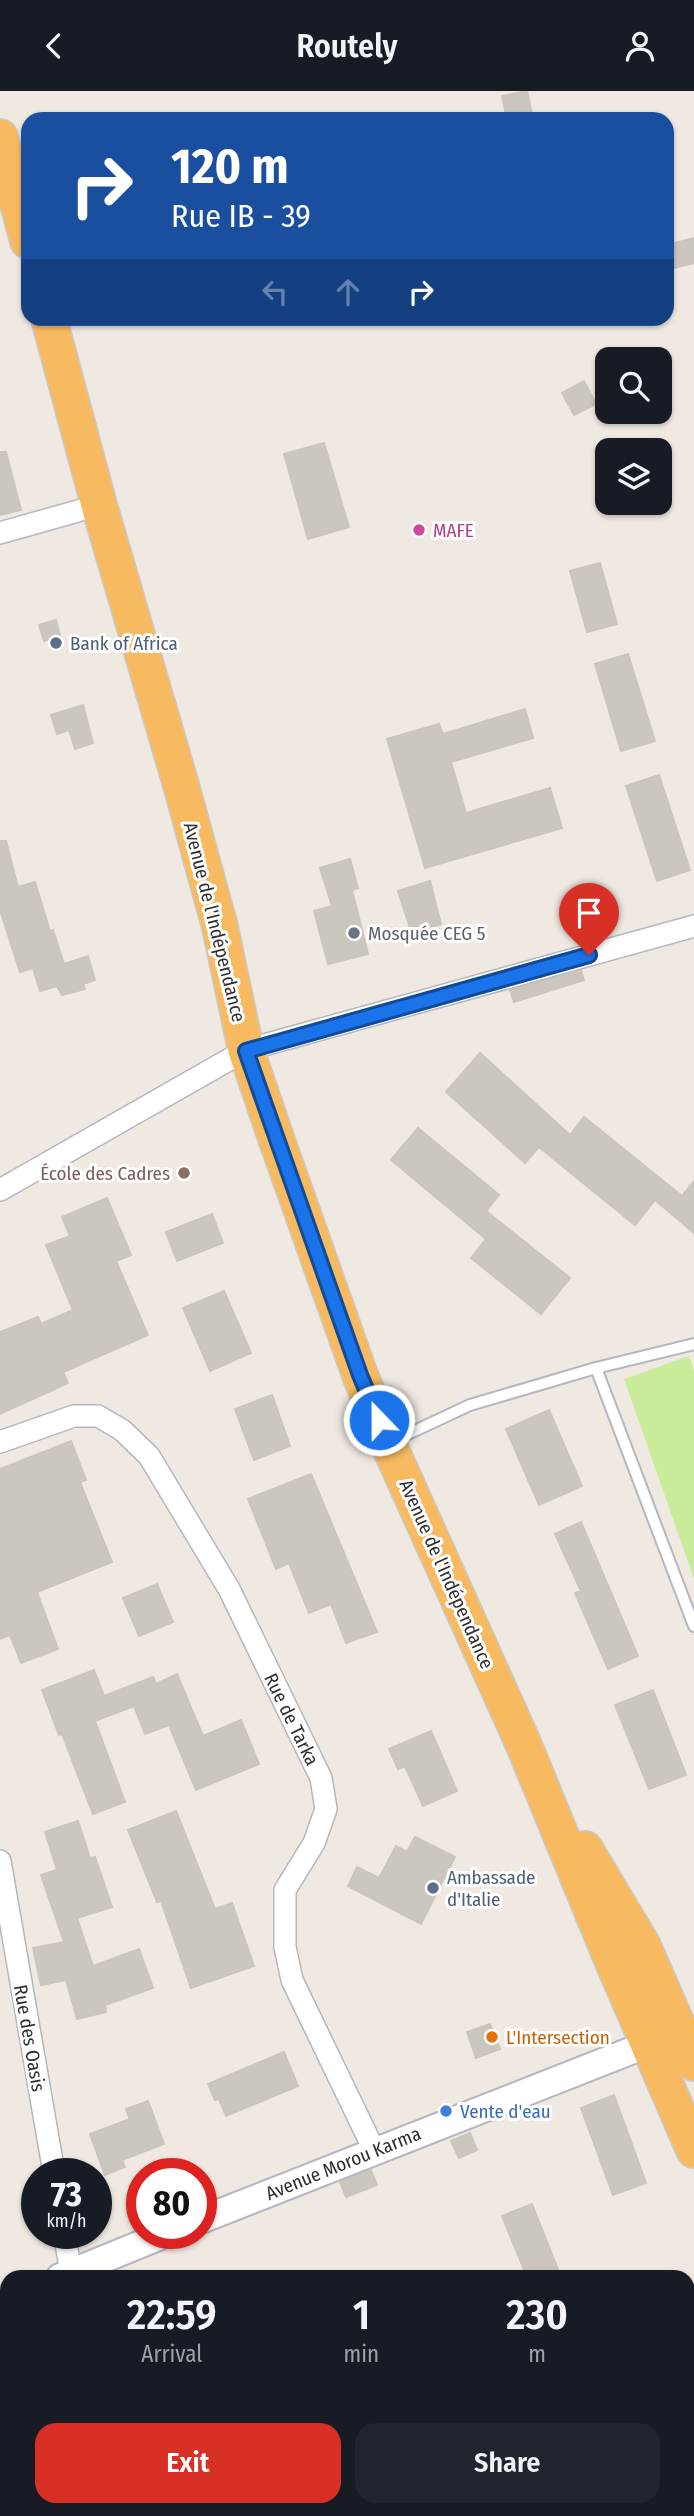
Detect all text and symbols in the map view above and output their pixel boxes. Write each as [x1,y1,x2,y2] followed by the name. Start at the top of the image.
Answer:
[35,27,73,65] icon: back
[296,27,398,65] text: Routely
[621,27,659,65] icon: person
[171,137,289,196] text: 120 m
[56,140,147,231] icon: right
[171,197,311,235] text: Rue IB - 39
[256,273,294,311] icon: left
[329,273,367,311] icon: ahead
[402,273,440,311] icon: right
[595,347,672,515] map controls
[595,347,672,424] button: search
[595,438,672,515] button: layers
[433,519,474,542] place label: MAFE
[411,522,427,538] marker: MAFE
[70,632,178,655] place label: Bank of Africa
[48,635,64,651] marker: Bank of Africa
[179,820,250,1024] street label: Avenue de l'Indépendance
[559,883,619,955] pin
[570,894,608,932] icon: arrive
[368,922,485,945] place label: Mosquée CEG 5
[346,925,362,941] marker: Mosquée CEG 5
[40,1162,170,1185] place label: École des Cadres
[176,1165,192,1181] marker: École des Cadres
[342,1383,416,1457] position arrow
[394,1476,499,1672] street label: Avenue de l'Indépendance
[259,1669,324,1769] street label: Rue de Tarka
[447,1866,536,1911] place label: Ambassade d'Italie
[425,1880,441,1896] marker: Ambassade d'Italie
[9,1983,50,2093] street label: Rue des Oasis
[506,2026,610,2049] place label: L'Intersection
[484,2029,500,2045] marker: L'Intersection
[460,2100,551,2123] place label: Vente d'eau
[438,2103,454,2119] marker: Vente d'eau
[262,2122,424,2205] street label: Avenue Morou Karma
[126,2158,217,2249] speed limit sign: 80
[51,2173,82,2215] text: 73
[46,2210,87,2232] text: km/h
[127,2290,217,2340] text: 22:59
[353,2290,370,2340] text: 1
[506,2290,568,2340] text: 230
[141,2340,202,2368] text: Arrival
[344,2340,379,2368] text: min
[528,2340,546,2368] text: m
[35,2423,341,2503] button: Exit
[355,2423,660,2503] button: Share

